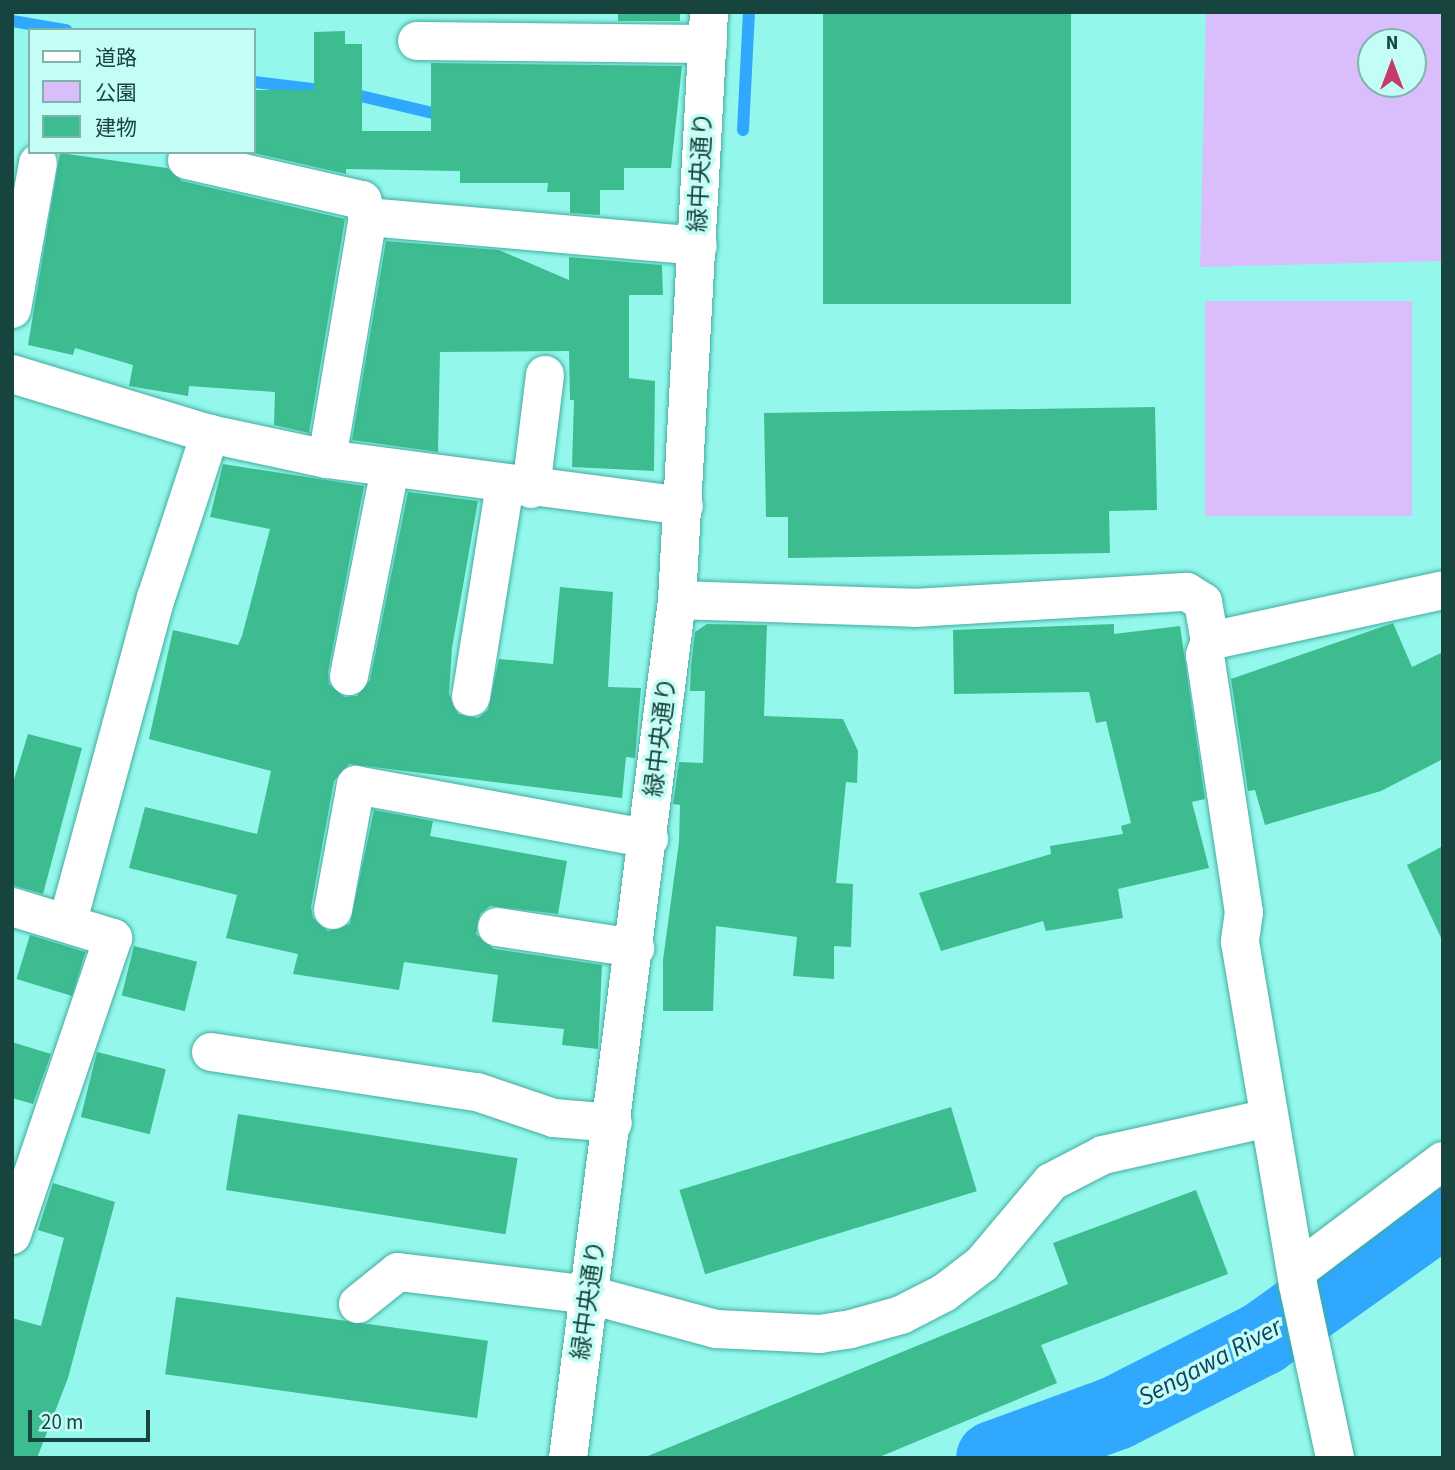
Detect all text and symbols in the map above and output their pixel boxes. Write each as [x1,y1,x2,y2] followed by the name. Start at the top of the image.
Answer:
[28,28,256,154] legend
[1357,28,1427,98] north arrow
[1386,30,1398,57] text: N
[95,43,137,73] text: 道路
[95,78,137,108] text: 公園
[683,111,719,233] street label: 緑中央通り
[95,113,137,143] text: 建物
[639,676,683,798] street label: 緑中央通り
[566,1239,612,1361] street label: 緑中央通り
[1133,1311,1287,1413] water label: Sengawa River
[32,1396,154,1440] scale bar
[41,1407,83,1437] text: 20 m

